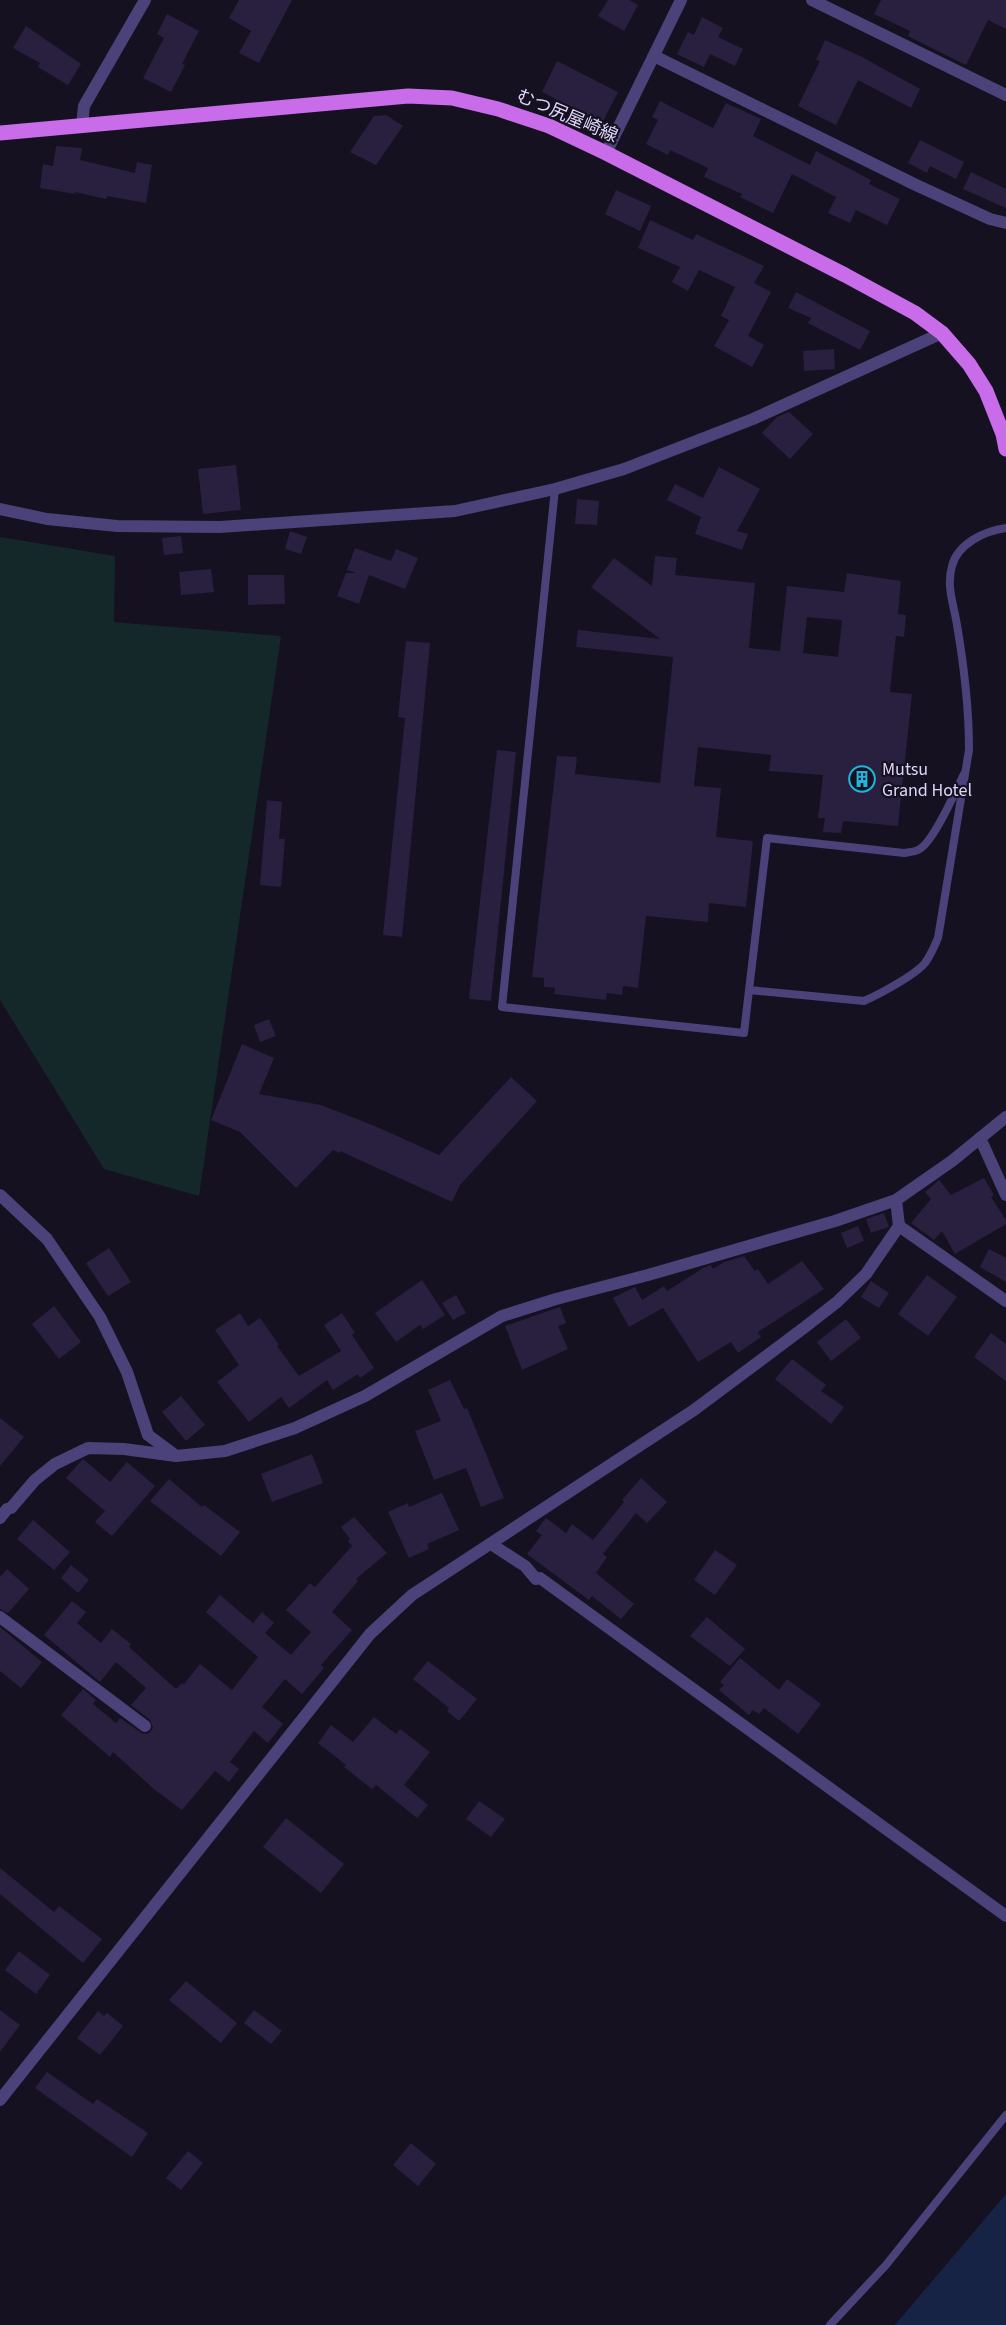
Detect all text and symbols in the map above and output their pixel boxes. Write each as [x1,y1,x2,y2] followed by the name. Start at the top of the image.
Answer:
[512,83,622,149] street label: むつ尻屋崎線
[882,757,972,803] place label: Mutsu Grand Hotel
[847,764,877,794] building icon: Mutsu Grand Hotel

